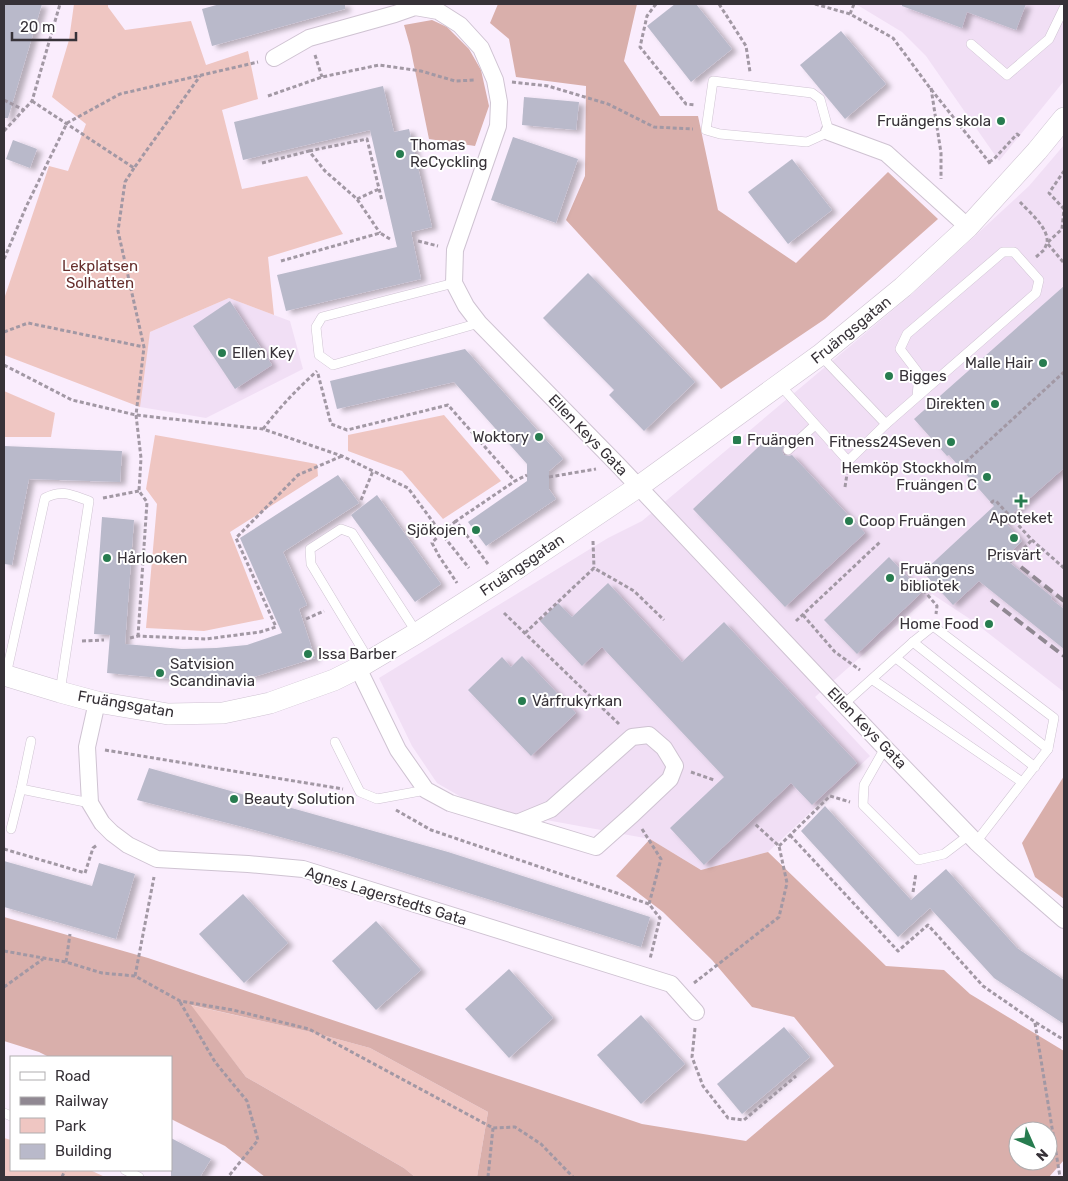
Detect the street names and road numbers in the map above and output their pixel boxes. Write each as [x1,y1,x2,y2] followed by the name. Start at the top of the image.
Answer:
[807,292,895,368] street label: Fruängsgatan
[545,391,631,479] street label: Ellen Keys Gata
[476,530,568,600] street label: Fruängsgatan
[824,684,910,772] street label: Ellen Keys Gata
[76,687,176,721] street label: Fruängsgatan
[303,863,469,929] street label: Agnes Lagerstedts Gata

